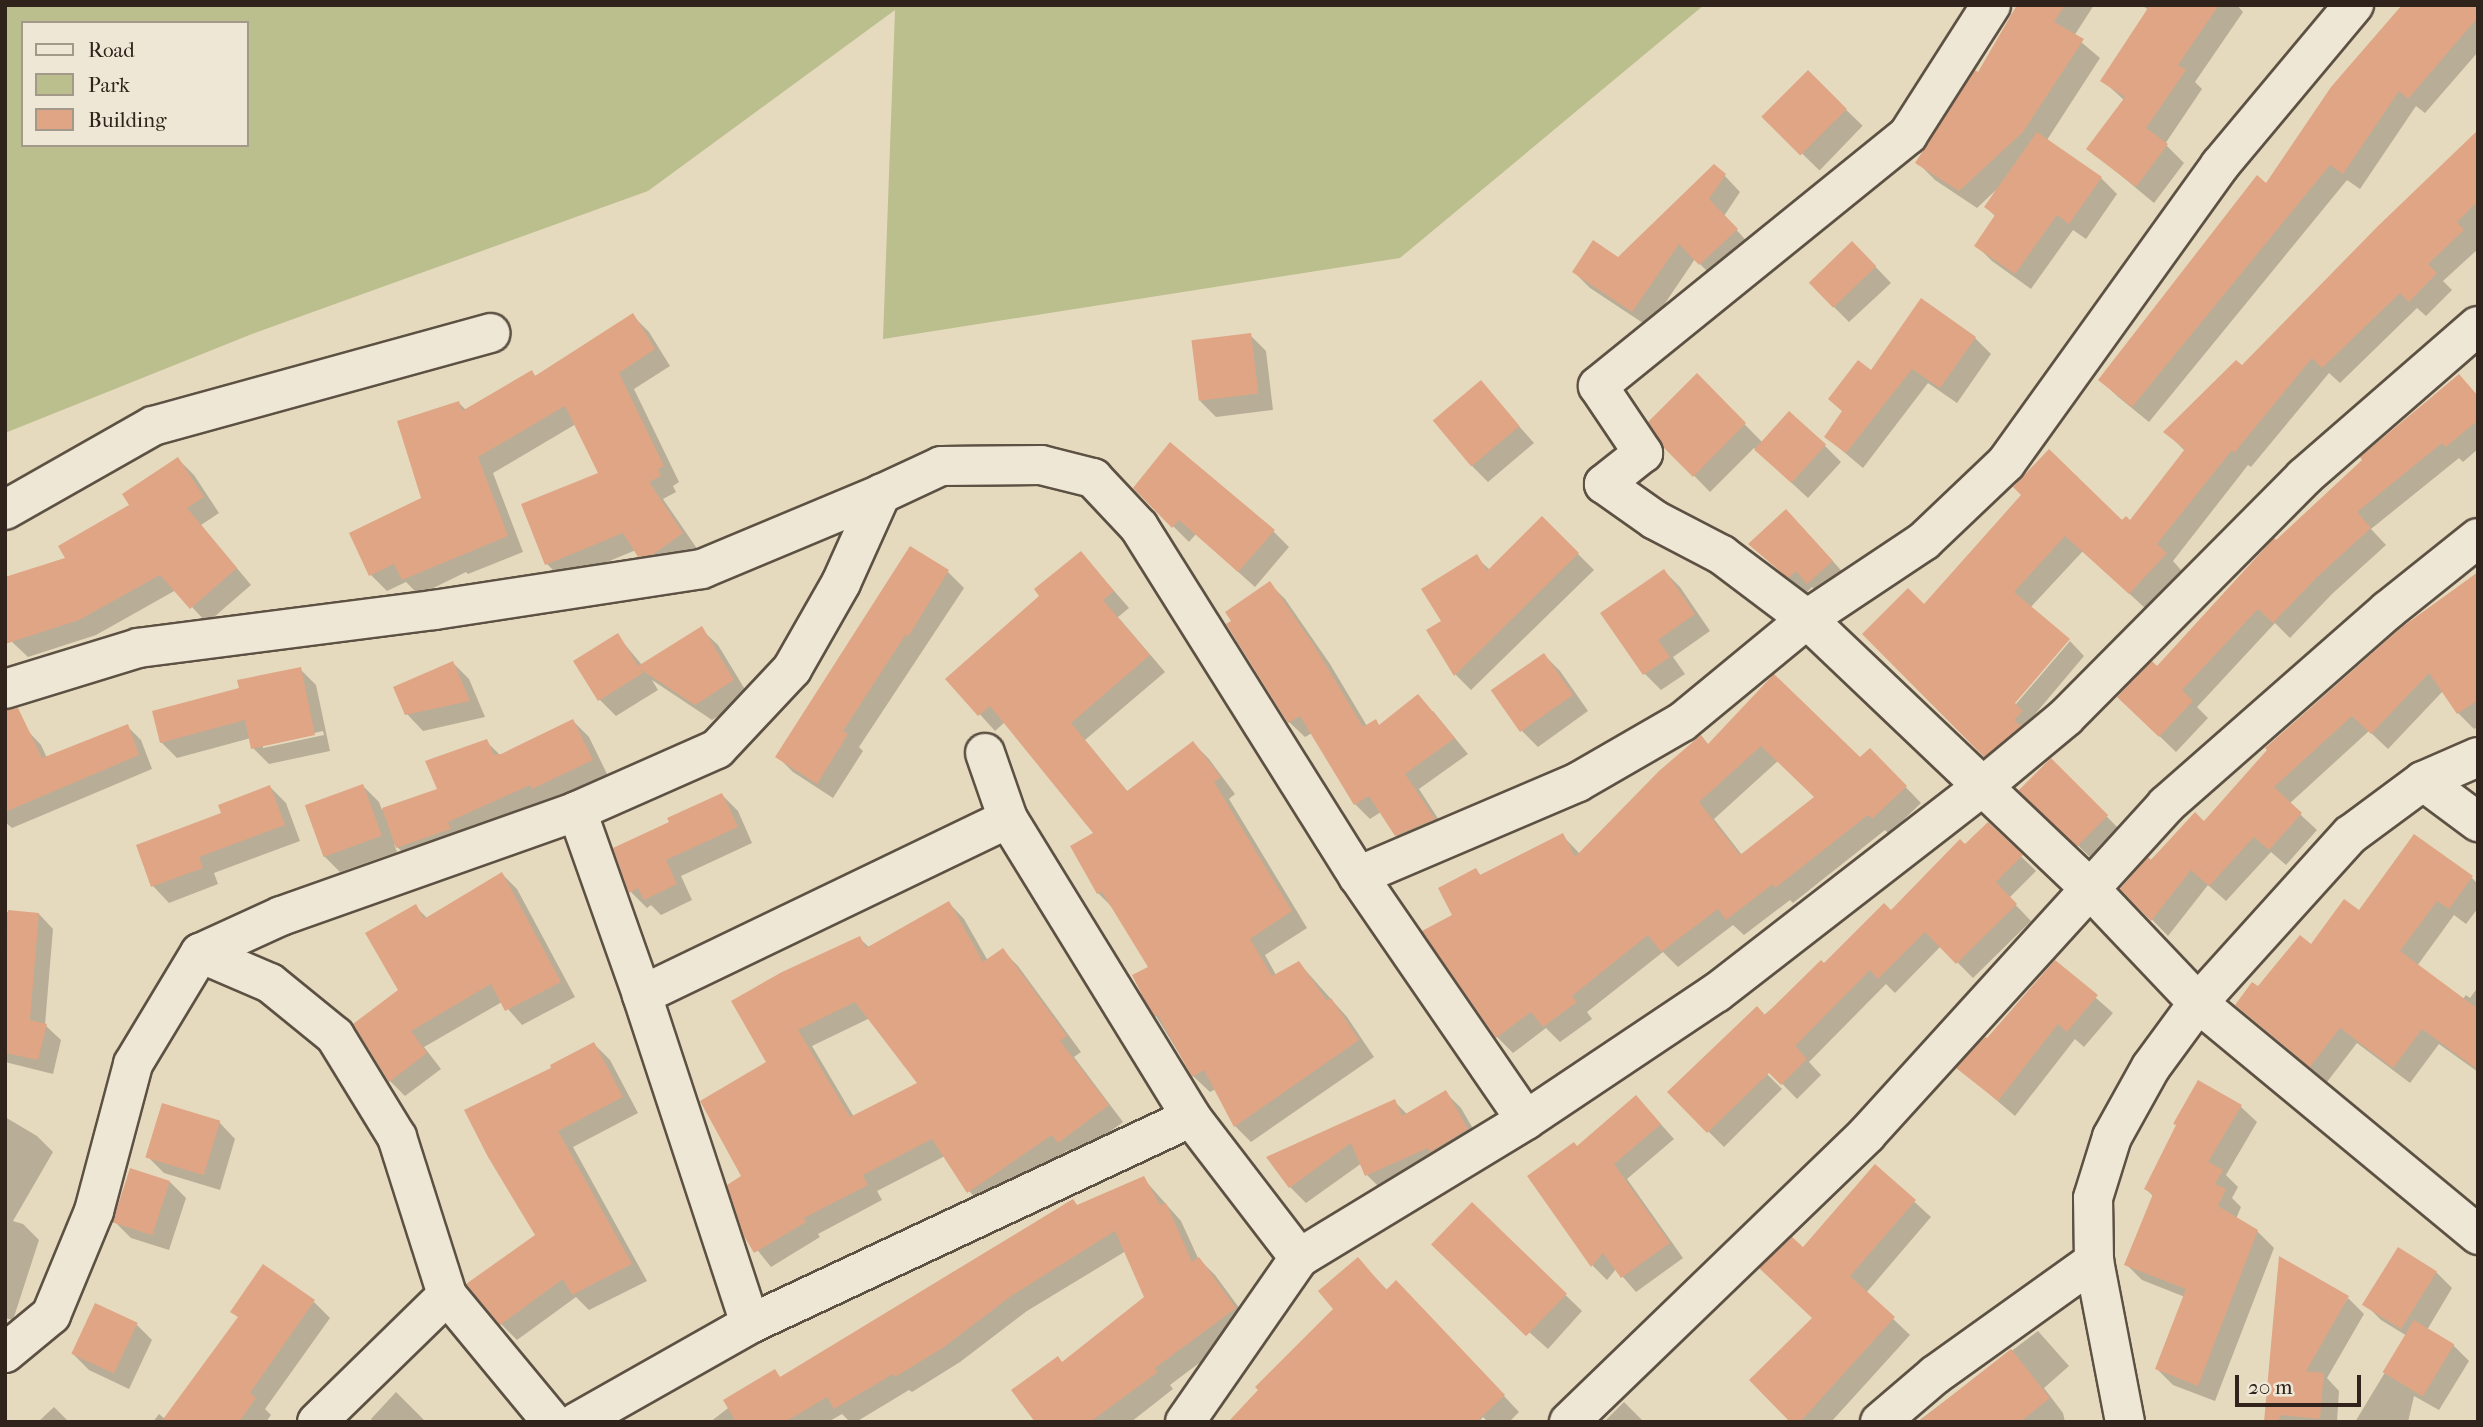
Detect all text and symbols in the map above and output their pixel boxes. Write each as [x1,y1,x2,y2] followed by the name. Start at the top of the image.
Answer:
[21,21,248,147] legend
[88,38,135,62] text: Road
[88,73,130,97] text: Park
[88,108,166,132] text: Building
[2238,1360,2364,1404] scale bar
[2248,1375,2292,1399] text: 20 m

